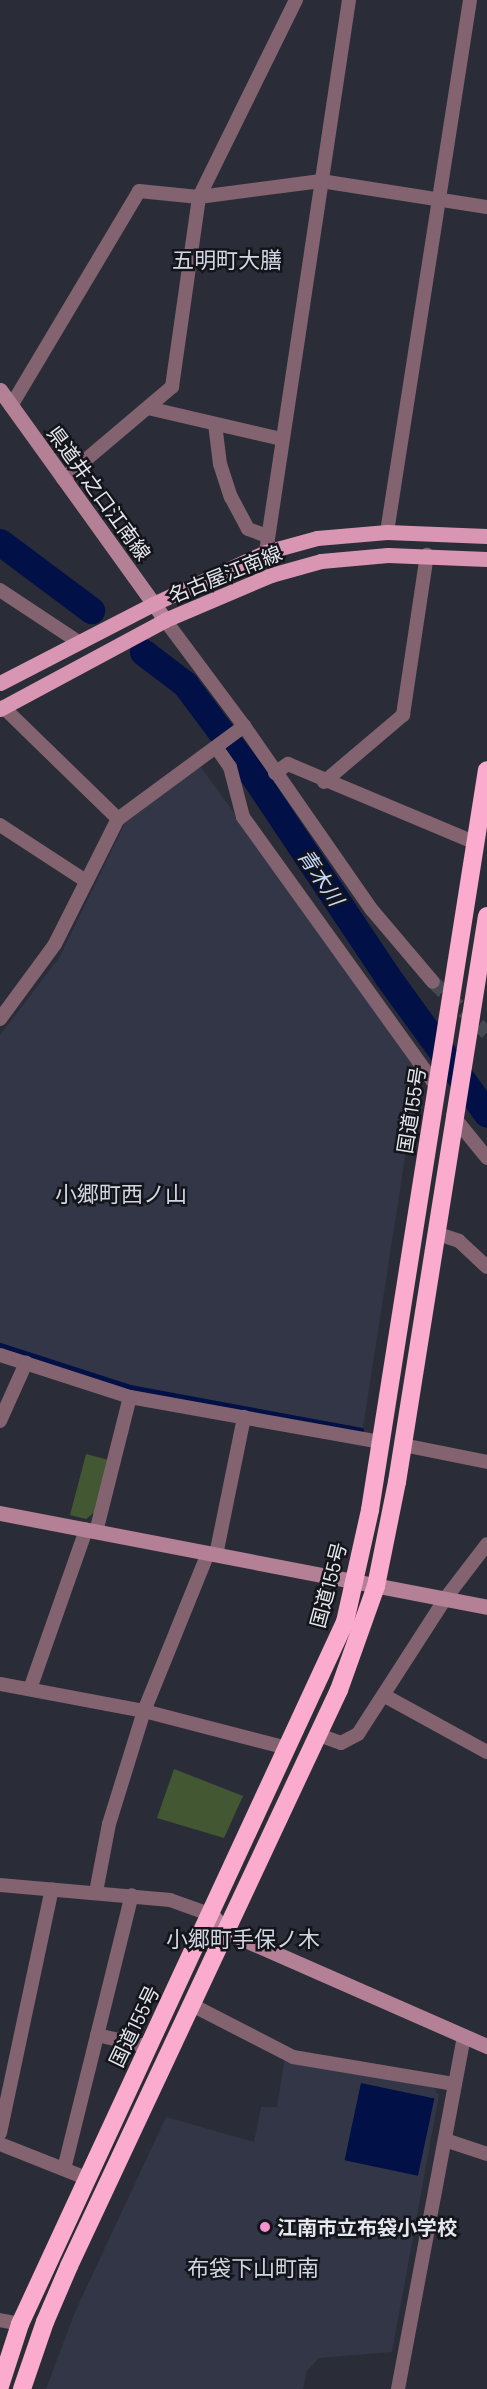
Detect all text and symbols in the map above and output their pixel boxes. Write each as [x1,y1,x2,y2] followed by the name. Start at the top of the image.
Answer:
[172,247,282,273] district label: 五明町大膳
[42,421,156,565] street label: 県道井之口江南線
[165,540,285,608] street label: 名古屋江南線
[293,844,349,910] water label: 青木川
[392,1065,430,1155] street label: 国道155号
[55,1181,187,1207] district label: 小郷町西ノ山
[305,1540,351,1630] street label: 国道155号
[166,1926,320,1952] district label: 小郷町手保ノ木
[104,1981,164,2071] street label: 国道155号
[277,2215,457,2239] place label: 江南市立布袋小学校
[258,2220,272,2234] marker: 江南市立布袋小学校
[187,2255,319,2281] district label: 布袋下山町南

